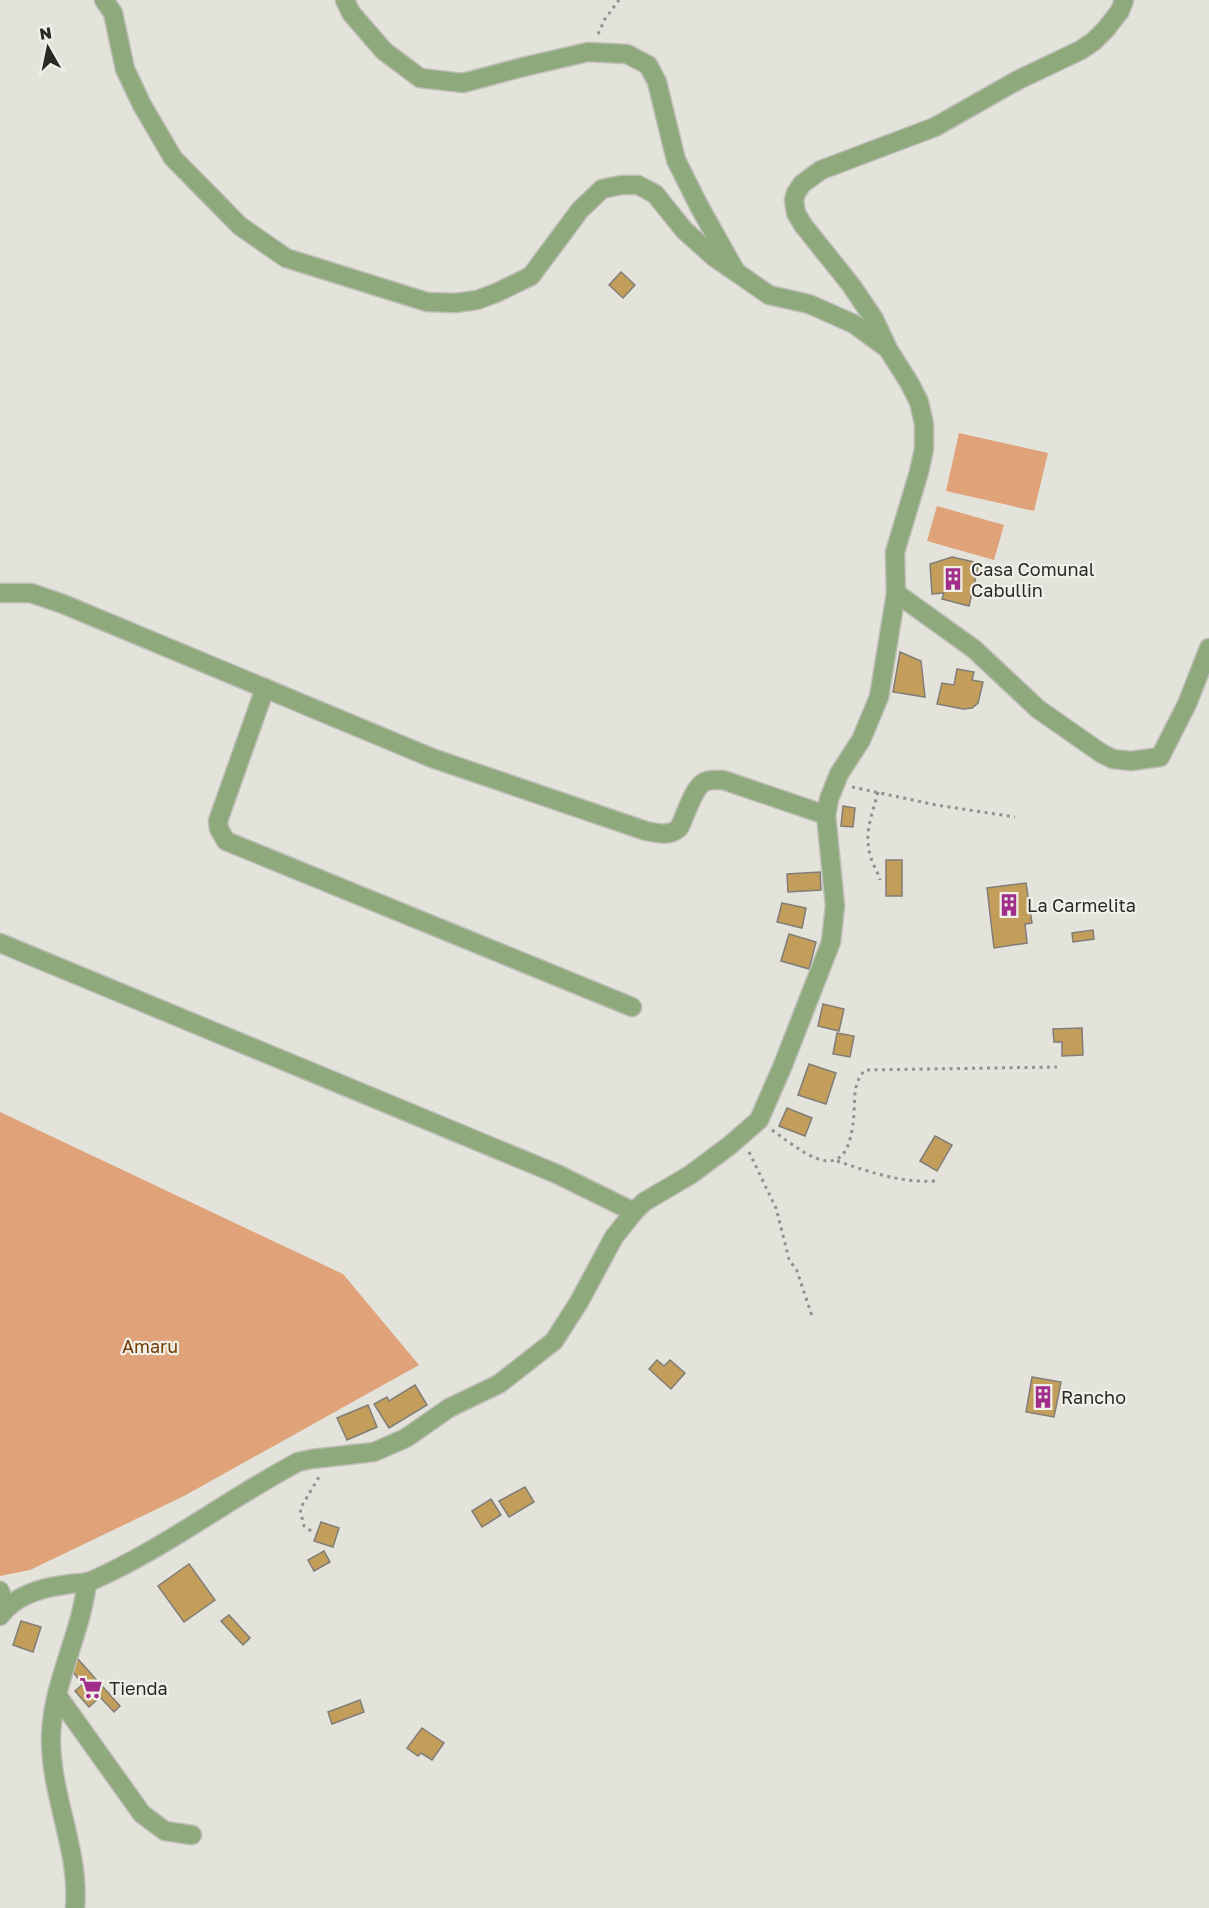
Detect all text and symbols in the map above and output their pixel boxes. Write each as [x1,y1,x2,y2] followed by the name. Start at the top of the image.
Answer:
[18,18,78,78] north arrow
[38,22,53,44] text: N
[971,558,1095,601] place label: Casa Comunal Cabullin
[940,566,966,592] building icon: Casa Comunal Cabullin
[996,892,1022,918] building icon: La Carmelita
[1027,894,1136,916] place label: La Carmelita
[122,1335,178,1357] park label: Amaru
[1030,1384,1056,1410] building icon: Rancho
[1061,1386,1126,1408] place label: Rancho
[78,1675,104,1701] supermarket icon: Tienda
[109,1677,168,1699] place label: Tienda

